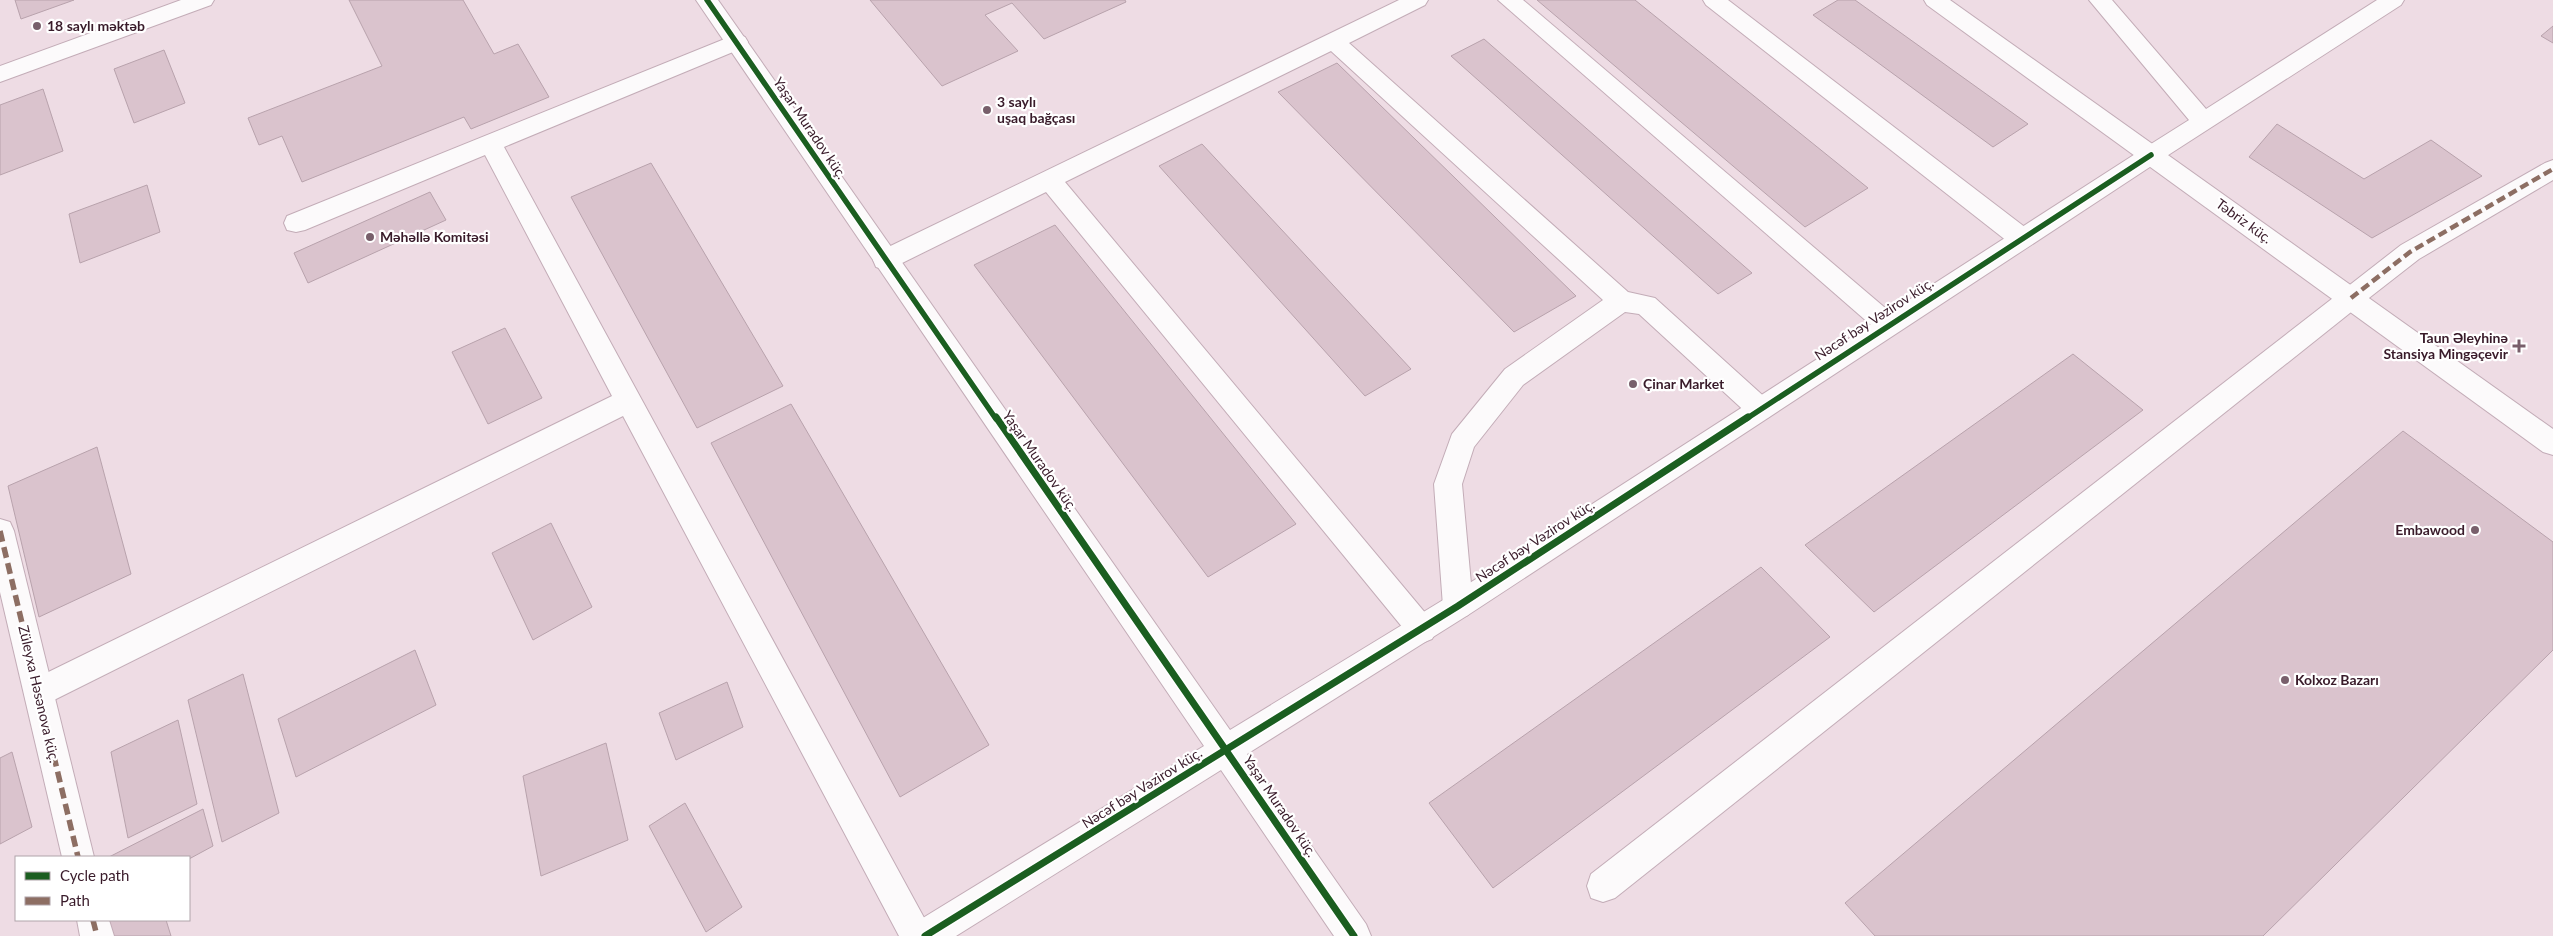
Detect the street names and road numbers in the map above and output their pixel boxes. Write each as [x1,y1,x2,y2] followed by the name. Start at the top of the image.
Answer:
[770,74,851,182] street label: Yaşar Muradov küç.
[2213,195,2276,247] street label: Təbriz küç.
[1811,274,1936,363] street label: Nəcəf bəy Vəzirov küç.
[999,407,1082,514] street label: Yaşar Muradov küç.
[1472,496,1597,585] street label: Nəcəf bəy Vəzirov küç.
[15,623,64,764] street label: Züleyxa Həsənova küç.
[1079,744,1205,831] street label: Nəcəf bəy Vəzirov küç.
[1240,752,1321,860] street label: Yaşar Muradov küç.

